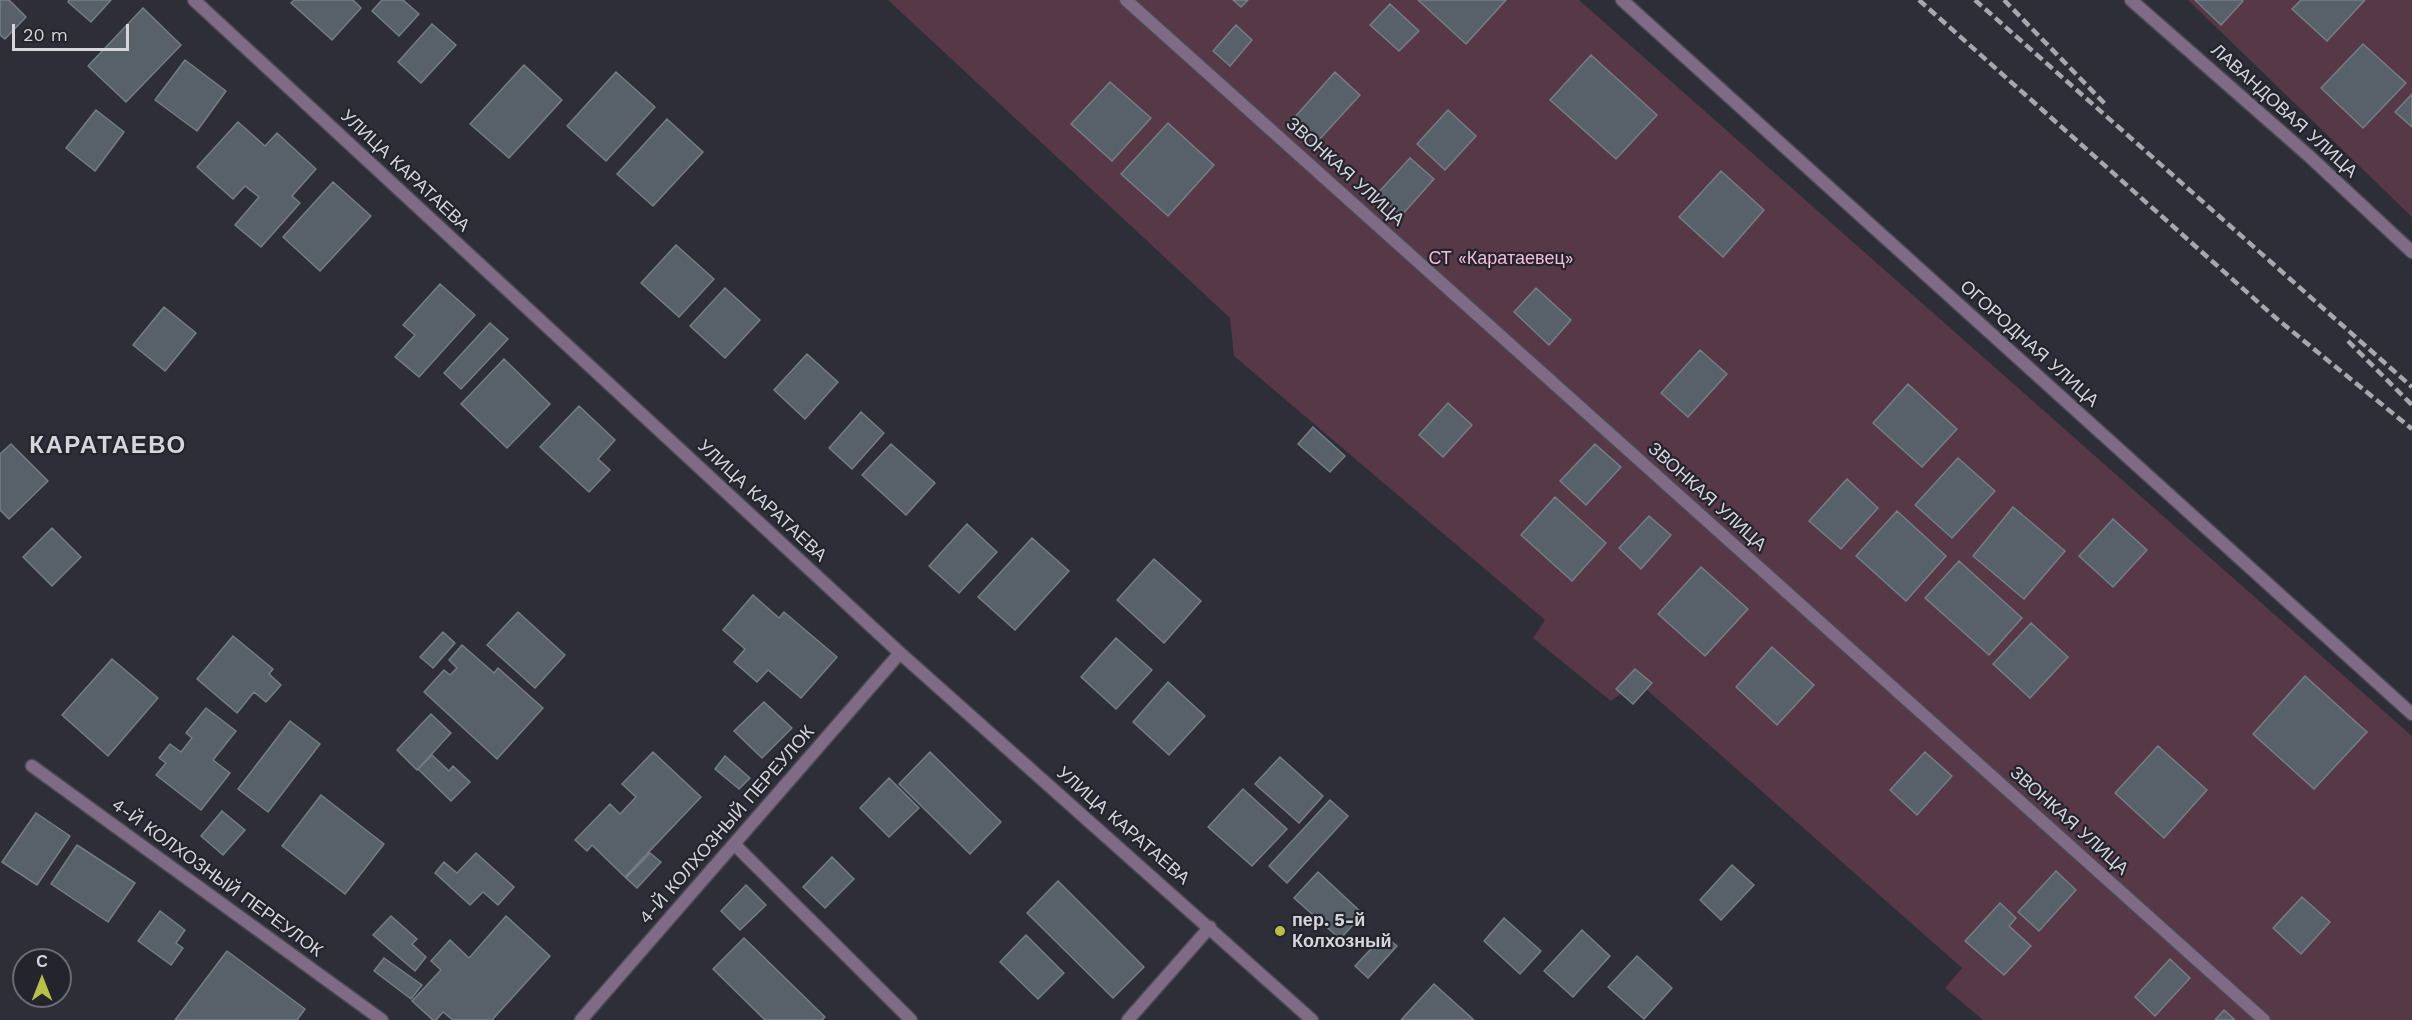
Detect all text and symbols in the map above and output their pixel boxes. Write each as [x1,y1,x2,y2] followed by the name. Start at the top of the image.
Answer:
[15,12,132,50] scale bar
[23,24,68,45] text: 20 m
[2206,39,2362,183] street label: ЛАВАНДОВАЯ УЛИЦА
[336,106,474,236] street label: УЛИЦА КАРАТАЕВА
[1281,113,1409,231] street label: ЗВОНКАЯ УЛИЦА
[1428,248,1574,270] park label: СТ «Каратаевец»
[1955,276,2103,412] street label: ОГОРОДНАЯ УЛИЦА
[29,432,187,460] district label: КАРАТАЕВО
[693,436,831,566] street label: УЛИЦА КАРАТАЕВА
[1643,438,1771,556] street label: ЗВОНКАЯ УЛИЦА
[635,721,819,929] street label: 4-Й КОЛХОЗНЫЙ ПЕРЕУЛОК
[1052,762,1194,890] street label: УЛИЦА КАРАТАЕВА
[2005,762,2133,880] street label: ЗВОНКАЯ УЛИЦА
[107,794,327,962] street label: 4-Й КОЛХОЗНЫЙ ПЕРЕУЛОК
[1292,910,1392,952] place label: пер. 5-й Колхозный
[1273,924,1287,938] marker: пер. 5-й Колхозный
[12,948,72,1008] north arrow
[36,952,48,971] text: С

